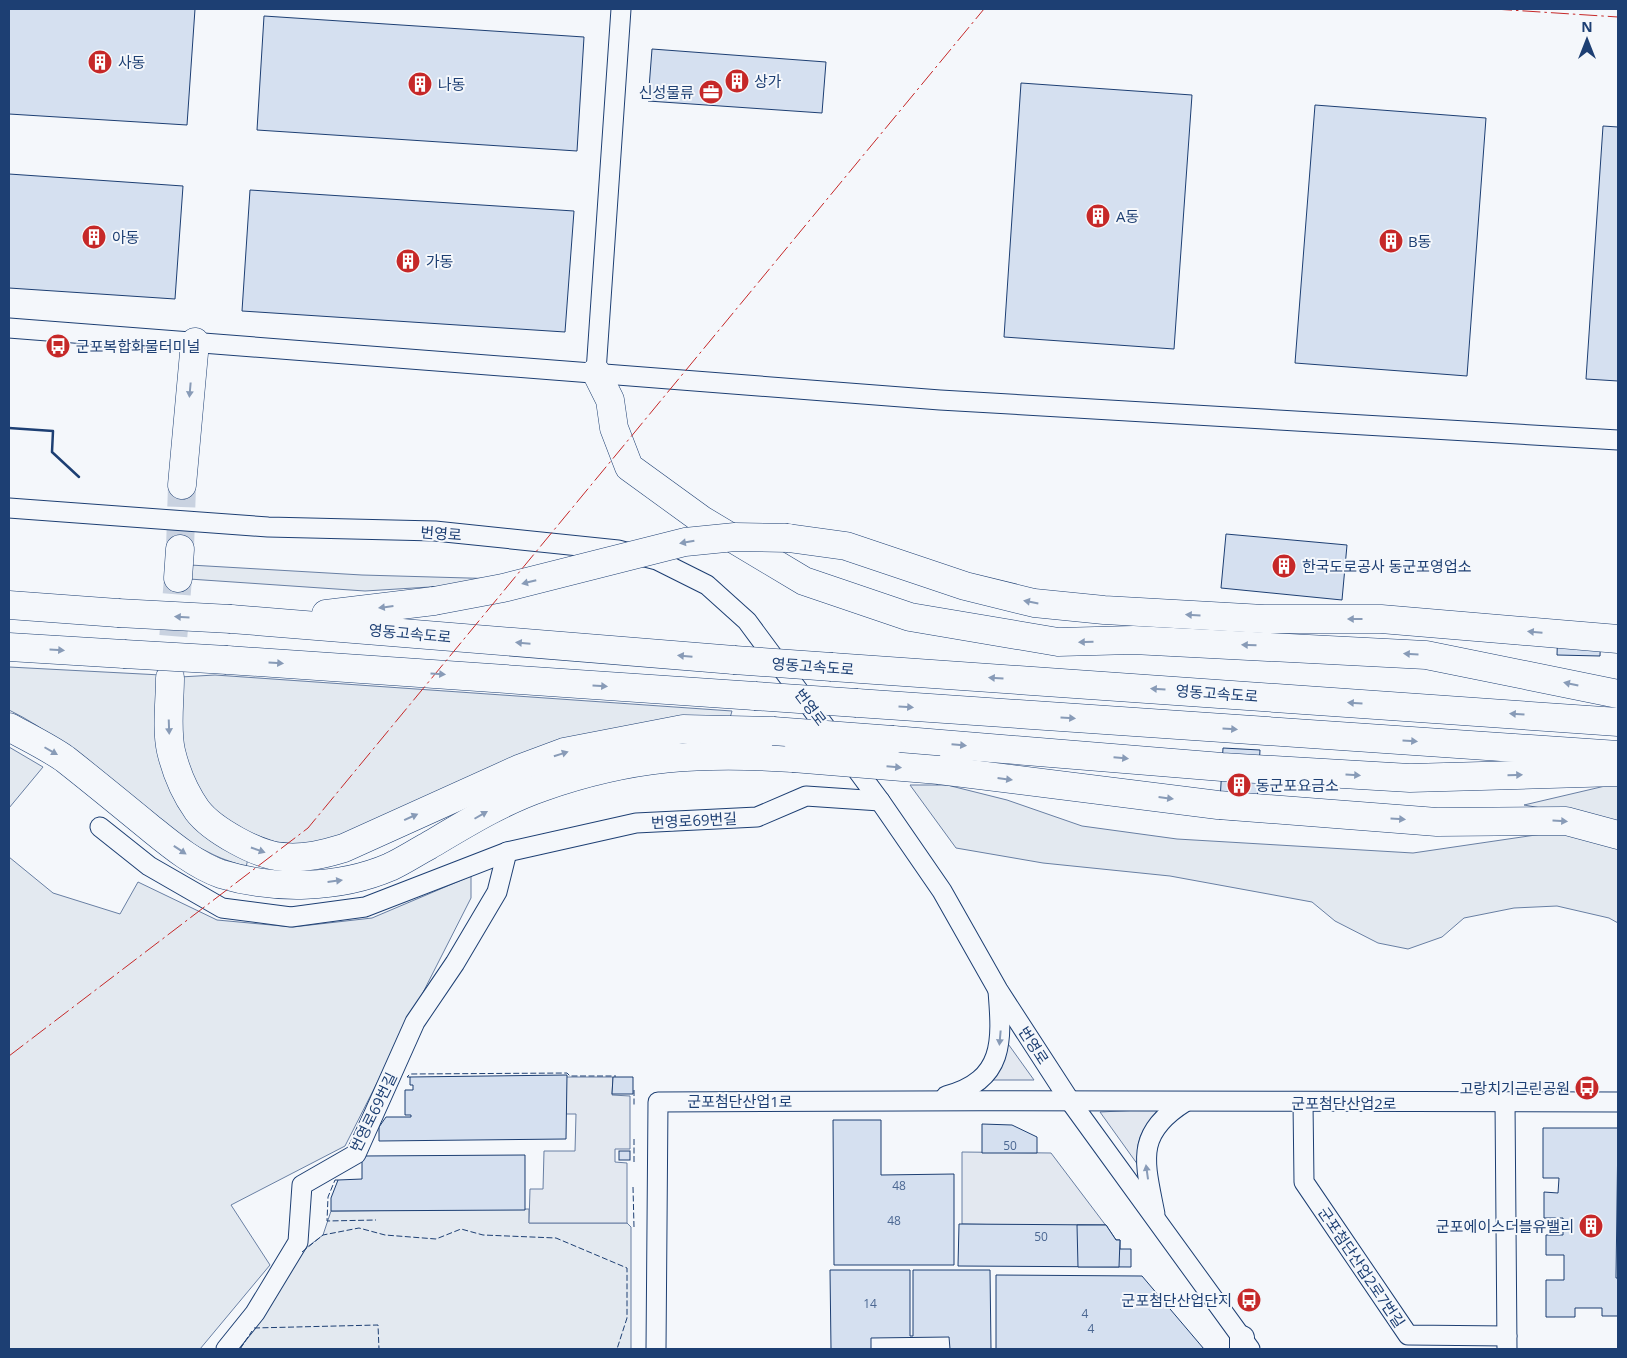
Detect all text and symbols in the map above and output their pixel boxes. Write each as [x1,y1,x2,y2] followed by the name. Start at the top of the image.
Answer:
[1562,15,1612,65] north arrow
[1581,17,1593,36] text: N
[87,49,113,75] building icon: 사동
[118,52,146,72] place label: 사동
[724,68,750,94] building icon: 상가
[407,71,433,97] building icon: 나동
[754,71,782,91] place label: 상가
[438,74,466,94] place label: 나동
[698,79,724,105] office icon: 신성물류
[639,82,694,102] place label: 신성물류
[1085,203,1111,229] building icon: A동
[1116,206,1139,226] place label: A동
[81,224,107,250] building icon: 아동
[112,227,140,247] place label: 아동
[1378,228,1404,254] building icon: B동
[1408,231,1432,251] place label: B동
[395,248,421,274] building icon: 가동
[426,251,454,271] place label: 가동
[45,333,71,359] bus stop icon: 군포복합화물터미널
[76,336,200,356] place label: 군포복합화물터미널
[186,382,194,398] one-way arrow
[420,522,462,544] street label: 번영로
[678,539,694,547] one-way arrow
[1271,553,1297,579] building icon: 한국도로공사 동군포영업소
[1302,556,1472,576] place label: 한국도로공사 동군포영업소
[522,578,537,586] one-way arrow
[1023,597,1039,605] one-way arrow
[377,603,393,611] one-way arrow
[1185,611,1201,619] one-way arrow
[174,612,190,620] one-way arrow
[1347,615,1363,623] one-way arrow
[368,619,452,647] street label: 영동고속도로
[1527,628,1543,636] one-way arrow
[515,638,531,646] one-way arrow
[1078,638,1094,646] one-way arrow
[1241,640,1257,648] one-way arrow
[50,646,66,654] one-way arrow
[1403,649,1419,657] one-way arrow
[677,652,693,660] one-way arrow
[771,653,855,679] street label: 영동고속도로
[268,660,284,668] one-way arrow
[430,671,446,679] one-way arrow
[988,674,1004,682] one-way arrow
[1175,680,1259,706] street label: 영동고속도로
[1563,680,1578,688] one-way arrow
[592,682,608,690] one-way arrow
[791,684,831,730] street label: 번영로
[1150,685,1166,693] one-way arrow
[1347,698,1363,706] one-way arrow
[898,703,914,711] one-way arrow
[1509,710,1525,718] one-way arrow
[1060,714,1076,722] one-way arrow
[166,719,174,735] one-way arrow
[1222,725,1238,733] one-way arrow
[1402,738,1418,746] one-way arrow
[951,741,967,749] one-way arrow
[44,747,59,755] one-way arrow
[553,749,568,757] one-way arrow
[1113,755,1129,763] one-way arrow
[886,763,902,771] one-way arrow
[1345,771,1361,779] one-way arrow
[1508,771,1524,779] one-way arrow
[1226,772,1252,798] building icon: 동군포요금소
[998,775,1014,783] one-way arrow
[1256,775,1339,795] place label: 동군포요금소
[1159,795,1175,803] one-way arrow
[650,808,738,832] street label: 번영로69번길
[474,811,489,819] one-way arrow
[404,813,418,821] one-way arrow
[1390,815,1406,823] one-way arrow
[1553,817,1569,825] one-way arrow
[173,845,186,855] one-way arrow
[250,847,265,854] one-way arrow
[327,877,343,885] one-way arrow
[1014,1022,1054,1068] street label: 번영로
[996,1031,1004,1047] one-way arrow
[345,1069,401,1155] street label: 번영로69번길
[1574,1075,1600,1101] bus stop icon: 고랑치기근린공원
[1460,1078,1570,1098] place label: 고랑치기근린공원
[687,1091,793,1111] street label: 군포첨단산업1로
[1291,1093,1397,1113] street label: 군포첨단산업2로
[1003,1137,1017,1154] house number: 50
[1143,1164,1151,1180] one-way arrow
[892,1177,906,1194] house number: 48
[1314,1203,1410,1331] street label: 군포첨단산업2로7번길
[887,1212,901,1229] house number: 48
[1578,1213,1604,1239] building icon: 군포에이스더블유밸리
[1436,1216,1574,1236] place label: 군포에이스더블유밸리
[1034,1228,1048,1245] house number: 50
[1236,1287,1262,1313] bus stop icon: 군포첨단산업단지
[1122,1290,1232,1310] place label: 군포첨단산업단지
[863,1295,877,1312] house number: 14
[1082,1305,1089,1322] house number: 4
[1088,1320,1095,1337] house number: 4

